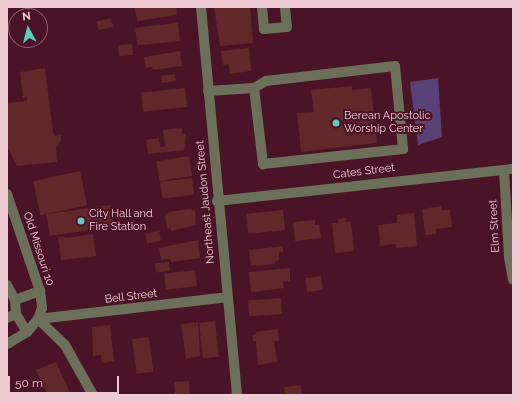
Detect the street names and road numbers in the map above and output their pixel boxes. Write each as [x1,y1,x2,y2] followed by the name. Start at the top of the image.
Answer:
[194,140,218,264] street label: Northeast Jaudon Street
[332,162,396,182] street label: Cates Street
[487,199,503,253] street label: Elm Street
[20,210,56,288] street label: Old Missouri 10
[104,287,158,307] street label: Bell Street

